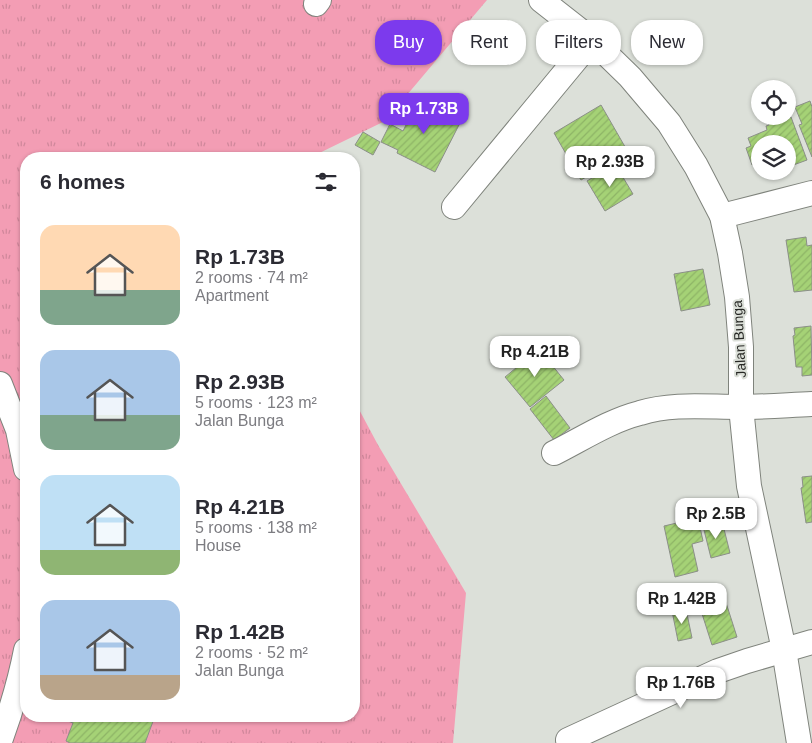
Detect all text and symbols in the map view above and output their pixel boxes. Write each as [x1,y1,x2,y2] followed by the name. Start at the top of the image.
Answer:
[375,20,442,65] chip: Buy
[452,20,526,65] chip: Rent
[536,20,621,65] chip: Filters
[631,20,703,65] chip: New
[751,80,796,180] map controls
[751,80,796,125] button: locate
[372,92,476,135] pin: Rp 1.73B
[390,100,458,117] text: Rp 1.73B
[751,135,796,180] button: layers
[558,146,662,188] pin: Rp 2.93B
[576,153,644,170] text: Rp 2.93B
[312,168,340,196] icon: filters
[40,170,125,193] text: 6 homes
[80,245,140,305] icon: home
[195,245,285,268] text: Rp 1.73B
[195,269,308,286] text: 2 rooms · 74 m²
[195,287,269,304] text: Apartment
[729,300,749,378] street label: Jalan Bunga
[483,336,587,378] pin: Rp 4.21B
[501,343,569,360] text: Rp 4.21B
[80,370,140,430] icon: home
[195,370,285,393] text: Rp 2.93B
[195,394,317,411] text: 5 rooms · 123 m²
[195,412,284,429] text: Jalan Bunga
[80,495,140,555] icon: home
[195,495,285,518] text: Rp 4.21B
[670,498,762,540] pin: Rp 2.5B
[686,505,746,522] text: Rp 2.5B
[195,519,317,536] text: 5 rooms · 138 m²
[195,537,241,554] text: House
[630,582,734,625] pin: Rp 1.42B
[648,590,716,607] text: Rp 1.42B
[80,620,140,680] icon: home
[195,620,285,643] text: Rp 1.42B
[195,644,308,661] text: 2 rooms · 52 m²
[195,662,284,679] text: Jalan Bunga
[629,666,733,709] pin: Rp 1.76B
[647,674,715,691] text: Rp 1.76B

